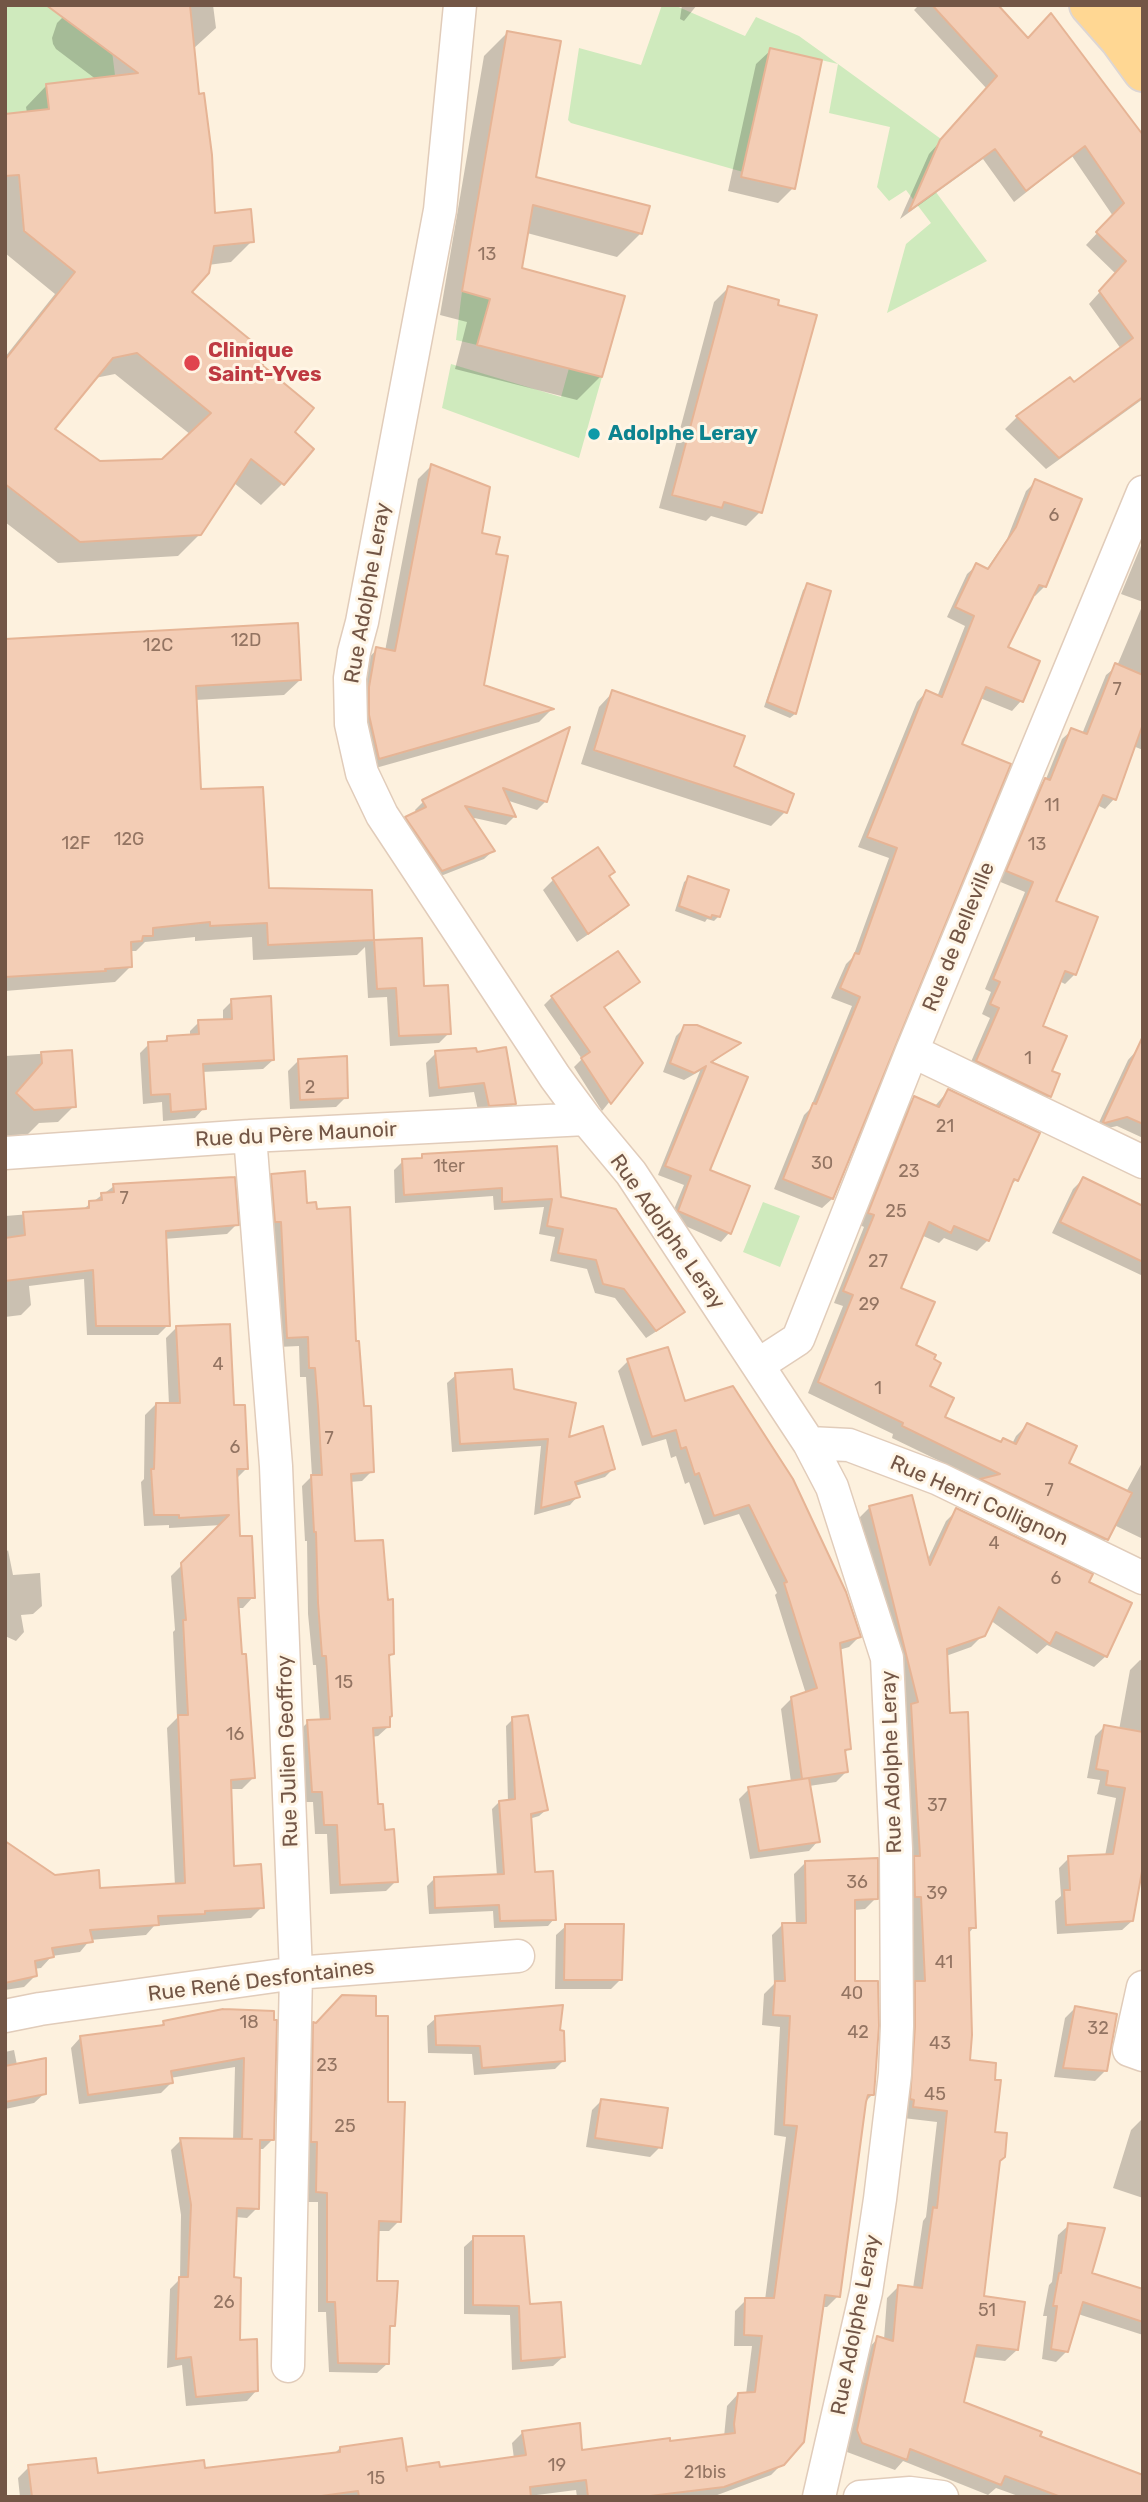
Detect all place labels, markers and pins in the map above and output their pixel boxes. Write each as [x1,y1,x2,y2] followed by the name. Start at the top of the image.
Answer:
[208,338,322,388] place label: Clinique Saint-Yves
[182,353,202,373] marker: Clinique Saint-Yves
[608,421,758,447] place label: Adolphe Leray
[586,426,602,442] marker: Adolphe Leray

